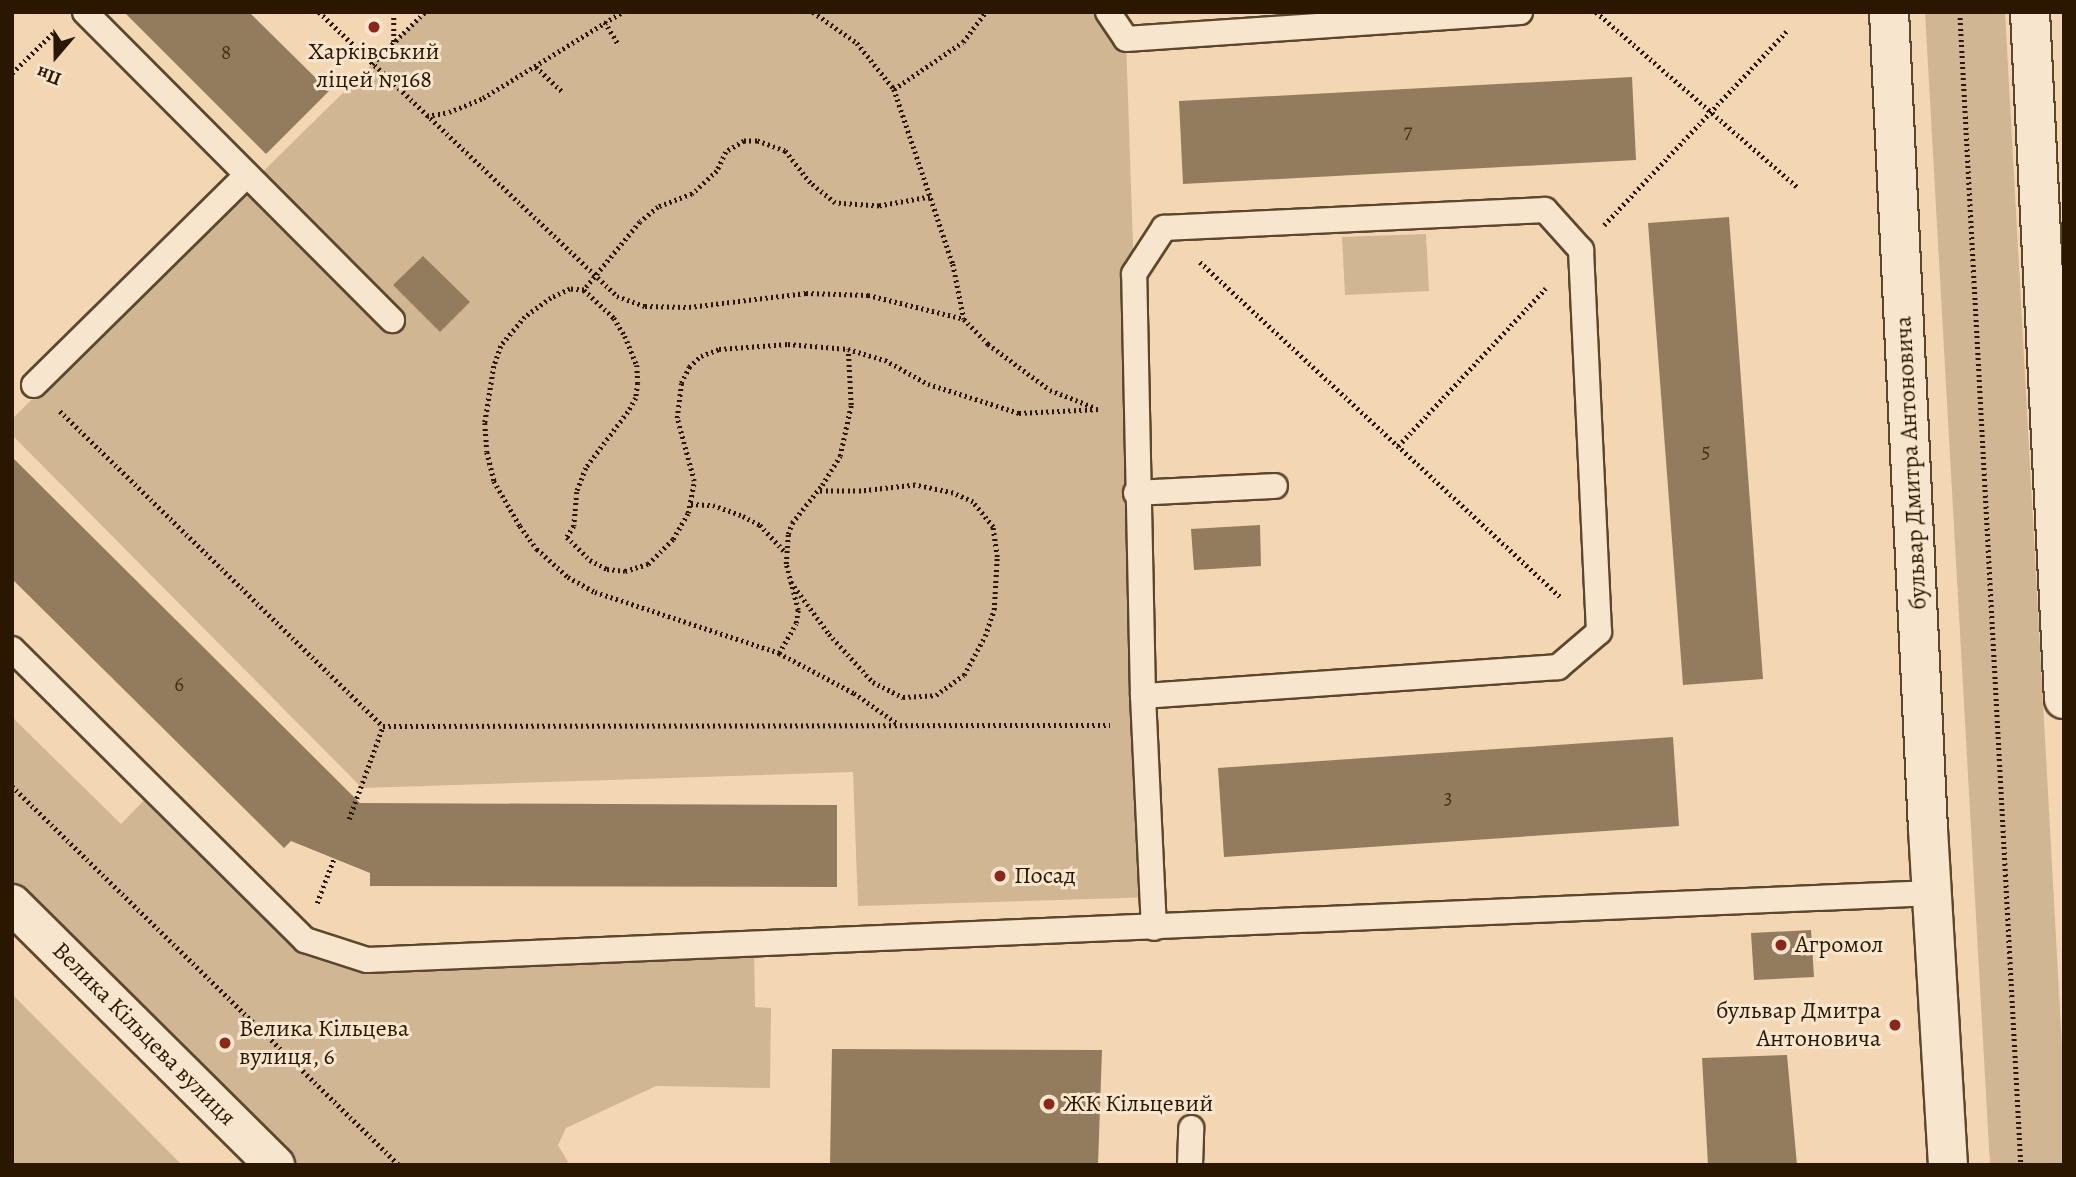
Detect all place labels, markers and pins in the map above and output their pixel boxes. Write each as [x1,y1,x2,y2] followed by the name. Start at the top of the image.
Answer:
[366,19,382,35] marker: Харківський ліцей №168
[308,38,440,94] place label: Харківський ліцей №168
[1014,862,1076,890] place label: Посад
[992,868,1008,884] marker: Посад
[1795,931,1883,959] place label: Агромол
[1773,937,1789,953] marker: Агромол
[1716,997,1881,1053] place label: бульвар Дмитра Антоновича
[239,1015,409,1071] place label: Велика Кільцева вулиця, 6
[1887,1017,1903,1033] marker: бульвар Дмитра Антоновича
[217,1035,233,1051] marker: Велика Кільцева вулиця, 6
[1063,1090,1213,1118] place label: ЖК Кільцевий
[1041,1096,1057,1112] marker: ЖК Кільцевий

